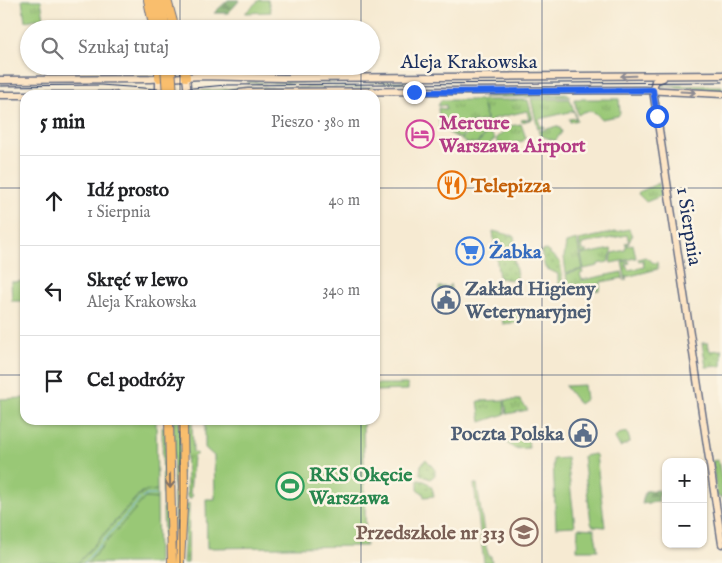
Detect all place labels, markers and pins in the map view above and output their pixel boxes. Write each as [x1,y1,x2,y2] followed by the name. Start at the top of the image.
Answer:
[438,111,586,159] place label: Mercure Warszawa Airport
[405,119,435,149] hotel icon: Mercure Warszawa Airport
[437,170,467,200] restaurant icon: Telepizza
[470,174,551,199] place label: Telepizza
[455,236,485,266] supermarket icon: Żabka
[489,240,542,265] place label: Żabka
[464,277,597,325] place label: Zakład Higieny Weterynaryjnej
[431,285,461,315] public building icon: Zakład Higieny Weterynaryjnej
[568,418,598,448] public building icon: Poczta Polska
[451,422,564,447] place label: Poczta Polska
[308,463,413,511] place label: RKS Okęcie Warszawa
[275,471,305,501] sports icon: RKS Okęcie Warszawa
[509,517,539,547] school or university icon: Przedszkole nr 313
[356,521,505,546] place label: Przedszkole nr 313

